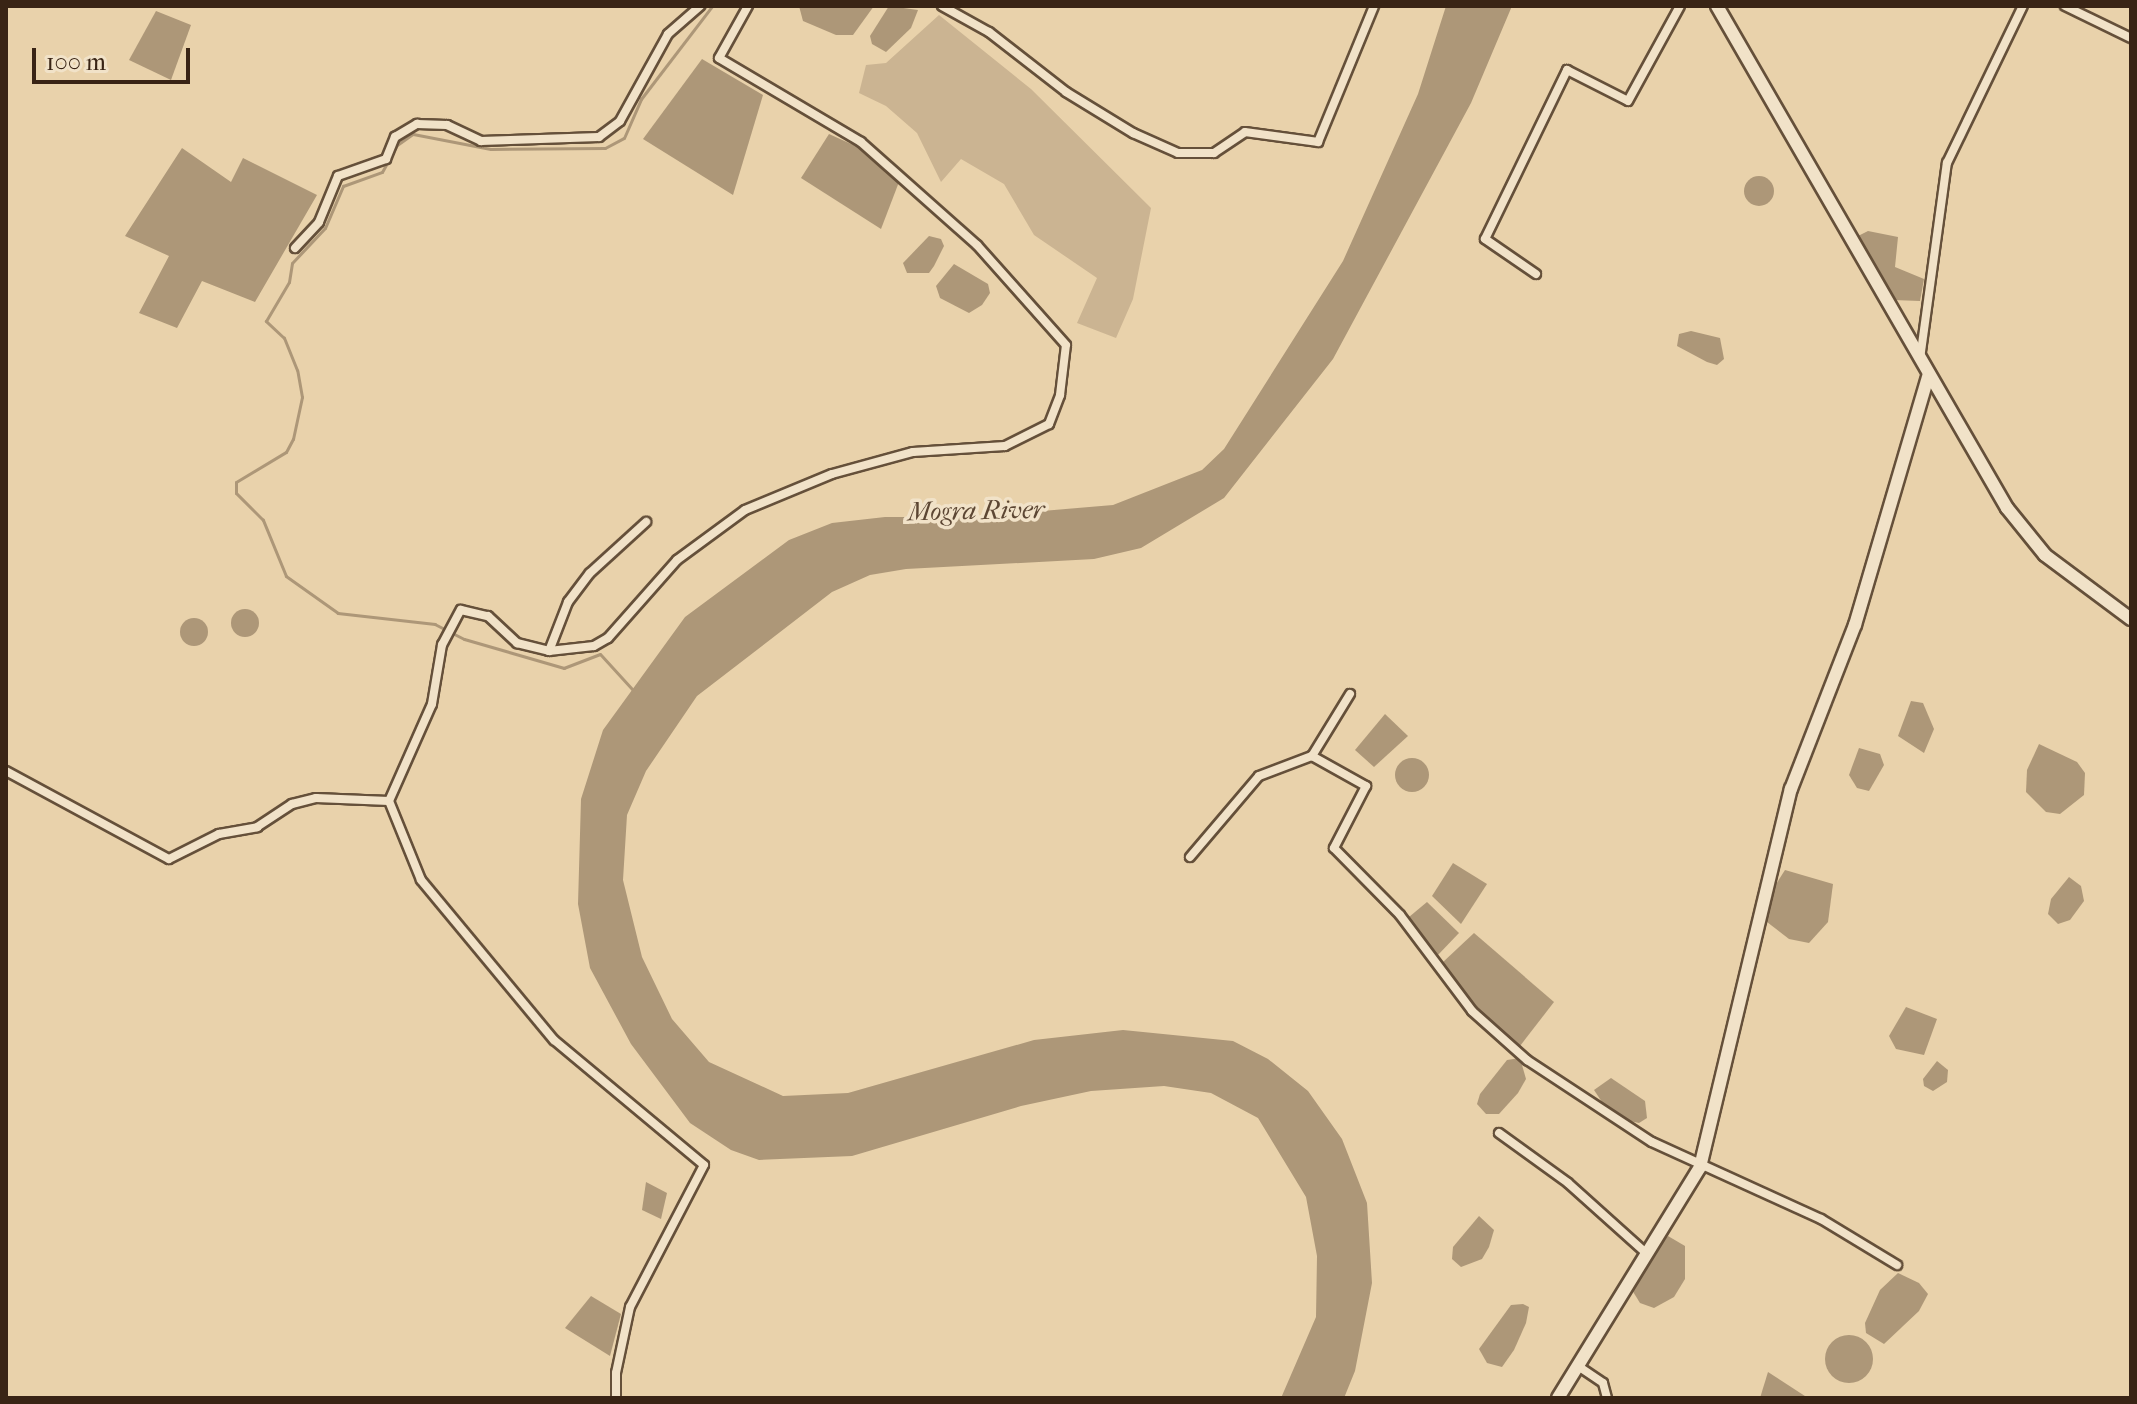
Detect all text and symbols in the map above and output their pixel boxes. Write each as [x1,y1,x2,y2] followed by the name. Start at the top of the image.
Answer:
[36,32,194,82] scale bar
[46,48,106,76] text: 100 m
[908,494,1044,528] water label: Mogra River

